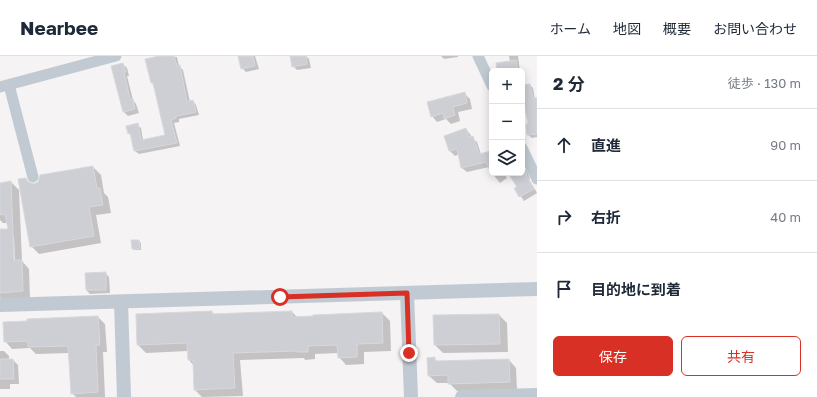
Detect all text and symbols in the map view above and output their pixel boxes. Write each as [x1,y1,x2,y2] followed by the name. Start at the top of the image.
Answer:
[20,16,98,39] text: Nearbee
[549,20,591,37] text: ホーム
[613,20,641,37] text: 地図
[663,20,691,37] text: 概要
[713,20,797,37] text: お問い合わせ
[489,68,525,176] map controls
[489,68,525,104] button: +
[553,73,585,94] text: 2 分
[728,75,801,91] text: 徒歩 · 130 m
[489,104,525,140] button: −
[553,134,575,156] icon: ahead
[591,136,621,154] text: 直進
[770,137,801,153] text: 90 m
[489,140,525,176] button: layers
[553,206,575,228] icon: right
[591,208,621,226] text: 右折
[770,209,801,225] text: 40 m
[553,278,575,300] icon: arrive
[591,280,681,298] text: 目的地に到着
[271,288,289,306] route start
[553,336,673,376] button: 保存
[681,336,801,376] button: 共有
[400,344,418,362] route end

